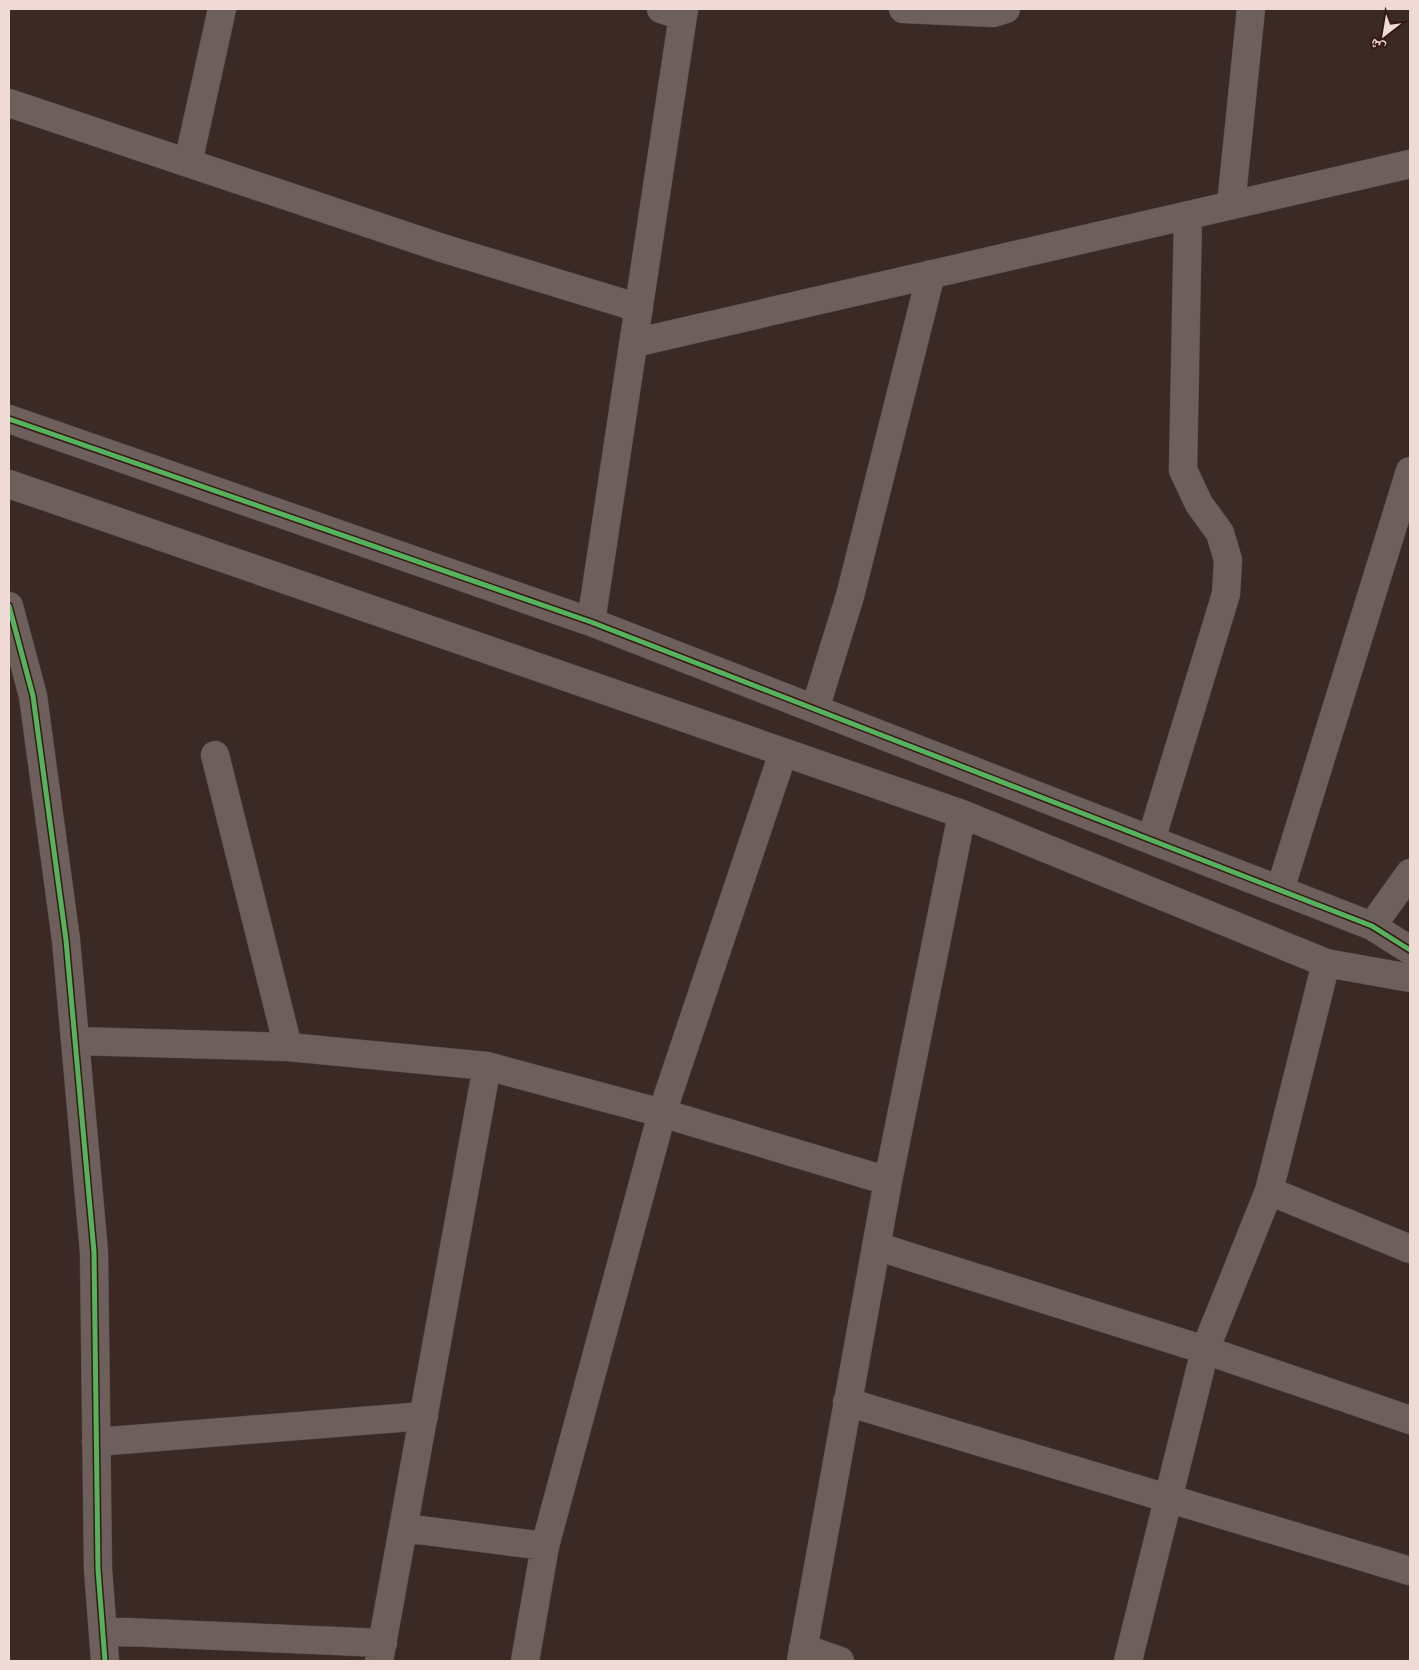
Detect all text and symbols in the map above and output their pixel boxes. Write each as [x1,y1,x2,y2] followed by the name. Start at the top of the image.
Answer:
[1359,10,1409,60] north arrow
[1367,35,1388,57] text: ش

